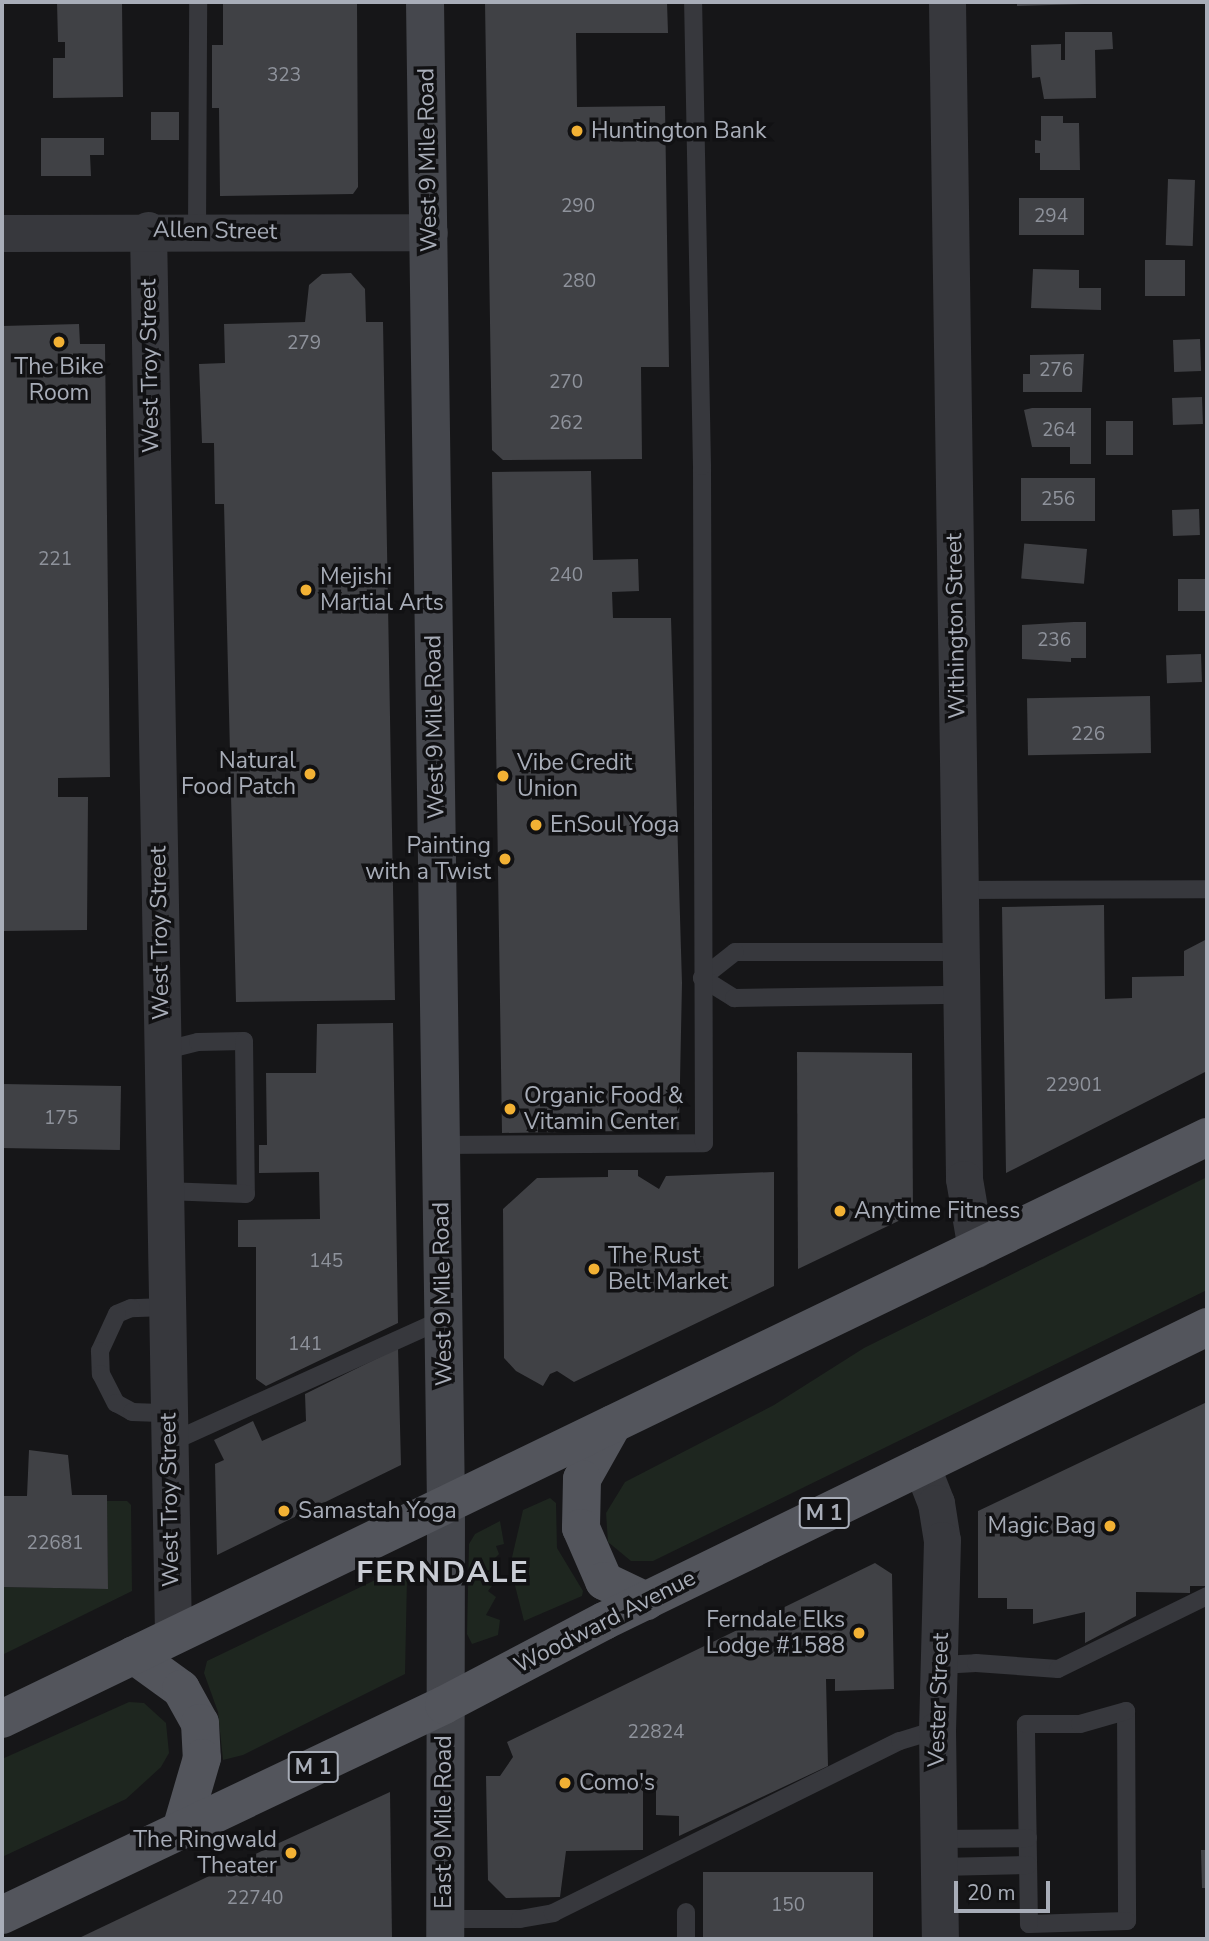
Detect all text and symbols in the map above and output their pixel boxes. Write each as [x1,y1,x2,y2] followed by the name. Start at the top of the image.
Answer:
[267,65,301,87] house number: 323
[413,68,443,252] street label: West 9 Mile Road
[591,117,766,145] place label: Huntington Bank
[569,123,585,139] marker: Huntington Bank
[561,196,595,218] house number: 290
[1034,206,1068,228] house number: 294
[153,216,277,246] street label: Allen Street
[562,271,596,293] house number: 280
[135,279,165,453] street label: West Troy Street
[287,333,321,355] house number: 279
[51,334,67,350] marker: The Bike Room
[14,353,104,407] place label: The Bike Room
[1039,360,1073,382] house number: 276
[549,372,583,394] house number: 270
[549,413,583,435] house number: 262
[1042,420,1076,442] house number: 264
[1041,489,1075,511] house number: 256
[941,533,971,719] street label: Withington Street
[38,549,72,571] house number: 221
[320,563,444,617] place label: Mejishi Martial Arts
[549,565,583,587] house number: 240
[298,582,314,598] marker: Mejishi Martial Arts
[1037,630,1071,652] house number: 236
[420,635,450,819] street label: West 9 Mile Road
[1071,724,1105,746] house number: 226
[181,747,296,801] place label: Natural Food Patch
[517,749,632,803] place label: Vibe Credit Union
[302,766,318,782] marker: Natural Food Patch
[495,768,511,784] marker: Vibe Credit Union
[550,811,679,839] place label: EnSoul Yoga
[528,817,544,833] marker: EnSoul Yoga
[365,832,491,886] place label: Painting with a Twist
[145,846,175,1020] street label: West Troy Street
[497,851,513,867] marker: Painting with a Twist
[1046,1075,1102,1097] house number: 22901
[524,1082,683,1136] place label: Organic Food & Vitamin Center
[502,1101,518,1117] marker: Organic Food & Vitamin Center
[44,1108,78,1130] house number: 175
[854,1197,1020,1225] place label: Anytime Fitness
[428,1202,458,1386] street label: West 9 Mile Road
[832,1203,848,1219] marker: Anytime Fitness
[608,1242,728,1296] place label: The Rust Belt Market
[309,1251,343,1273] house number: 145
[586,1261,602,1277] marker: The Rust Belt Market
[288,1334,322,1356] house number: 141
[155,1413,185,1587] street label: West Troy Street
[798,1496,850,1530] road number: M 1
[298,1497,457,1525] place label: Samastah Yoga
[276,1503,292,1519] marker: Samastah Yoga
[988,1512,1096,1540] place label: Magic Bag
[1102,1518,1118,1534] marker: Magic Bag
[27,1533,83,1555] house number: 22681
[357,1555,529,1591] district label: FERNDALE
[510,1564,700,1680] street label: Woodward Avenue
[706,1606,845,1660] place label: Ferndale Elks Lodge #1588
[851,1625,867,1641] marker: Ferndale Elks Lodge #1588
[923,1632,955,1768] street label: Vester Street
[628,1722,684,1744] house number: 22824
[430,1735,458,1909] street label: East 9 Mile Road
[287,1750,339,1784] road number: M 1
[579,1769,655,1797] place label: Como's
[557,1775,573,1791] marker: Como's
[133,1826,277,1880] place label: The Ringwald Theater
[283,1845,299,1861] marker: The Ringwald Theater
[957,1868,1053,1912] scale bar
[967,1879,1016,1907] text: 20 m
[227,1888,283,1910] house number: 22740
[771,1895,805,1917] house number: 150

